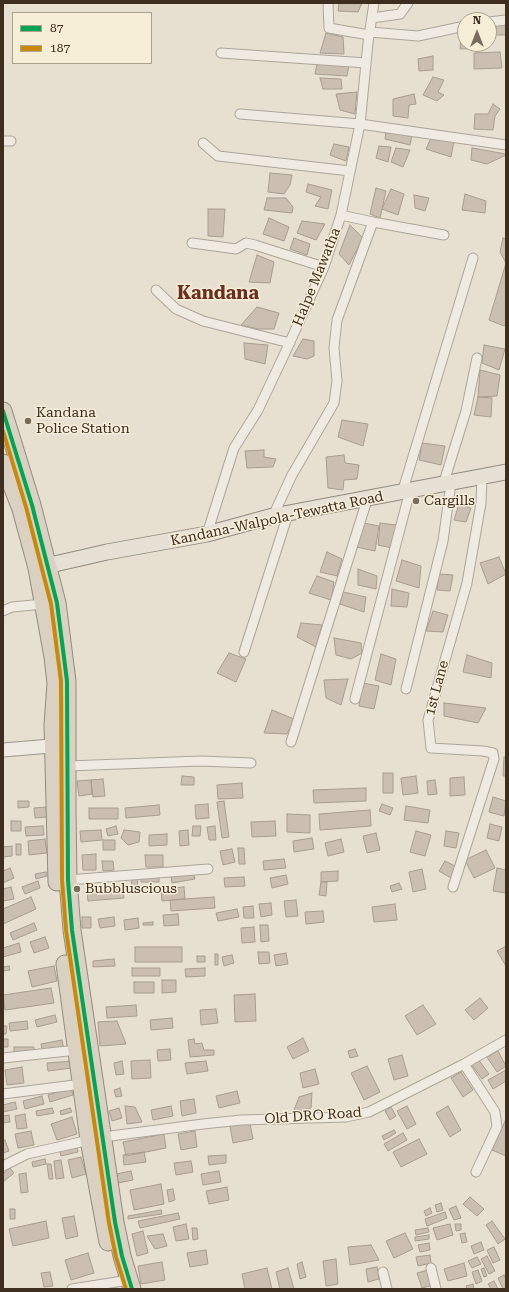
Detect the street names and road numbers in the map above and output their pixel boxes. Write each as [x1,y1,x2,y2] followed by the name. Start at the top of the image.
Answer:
[290,225,344,329] street label: Halpe Mawatha
[169,488,385,550] street label: Kandana-Walpola-Tewatta Road
[422,659,452,717] street label: 1st Lane
[264,1104,362,1128] street label: Old DRO Road

